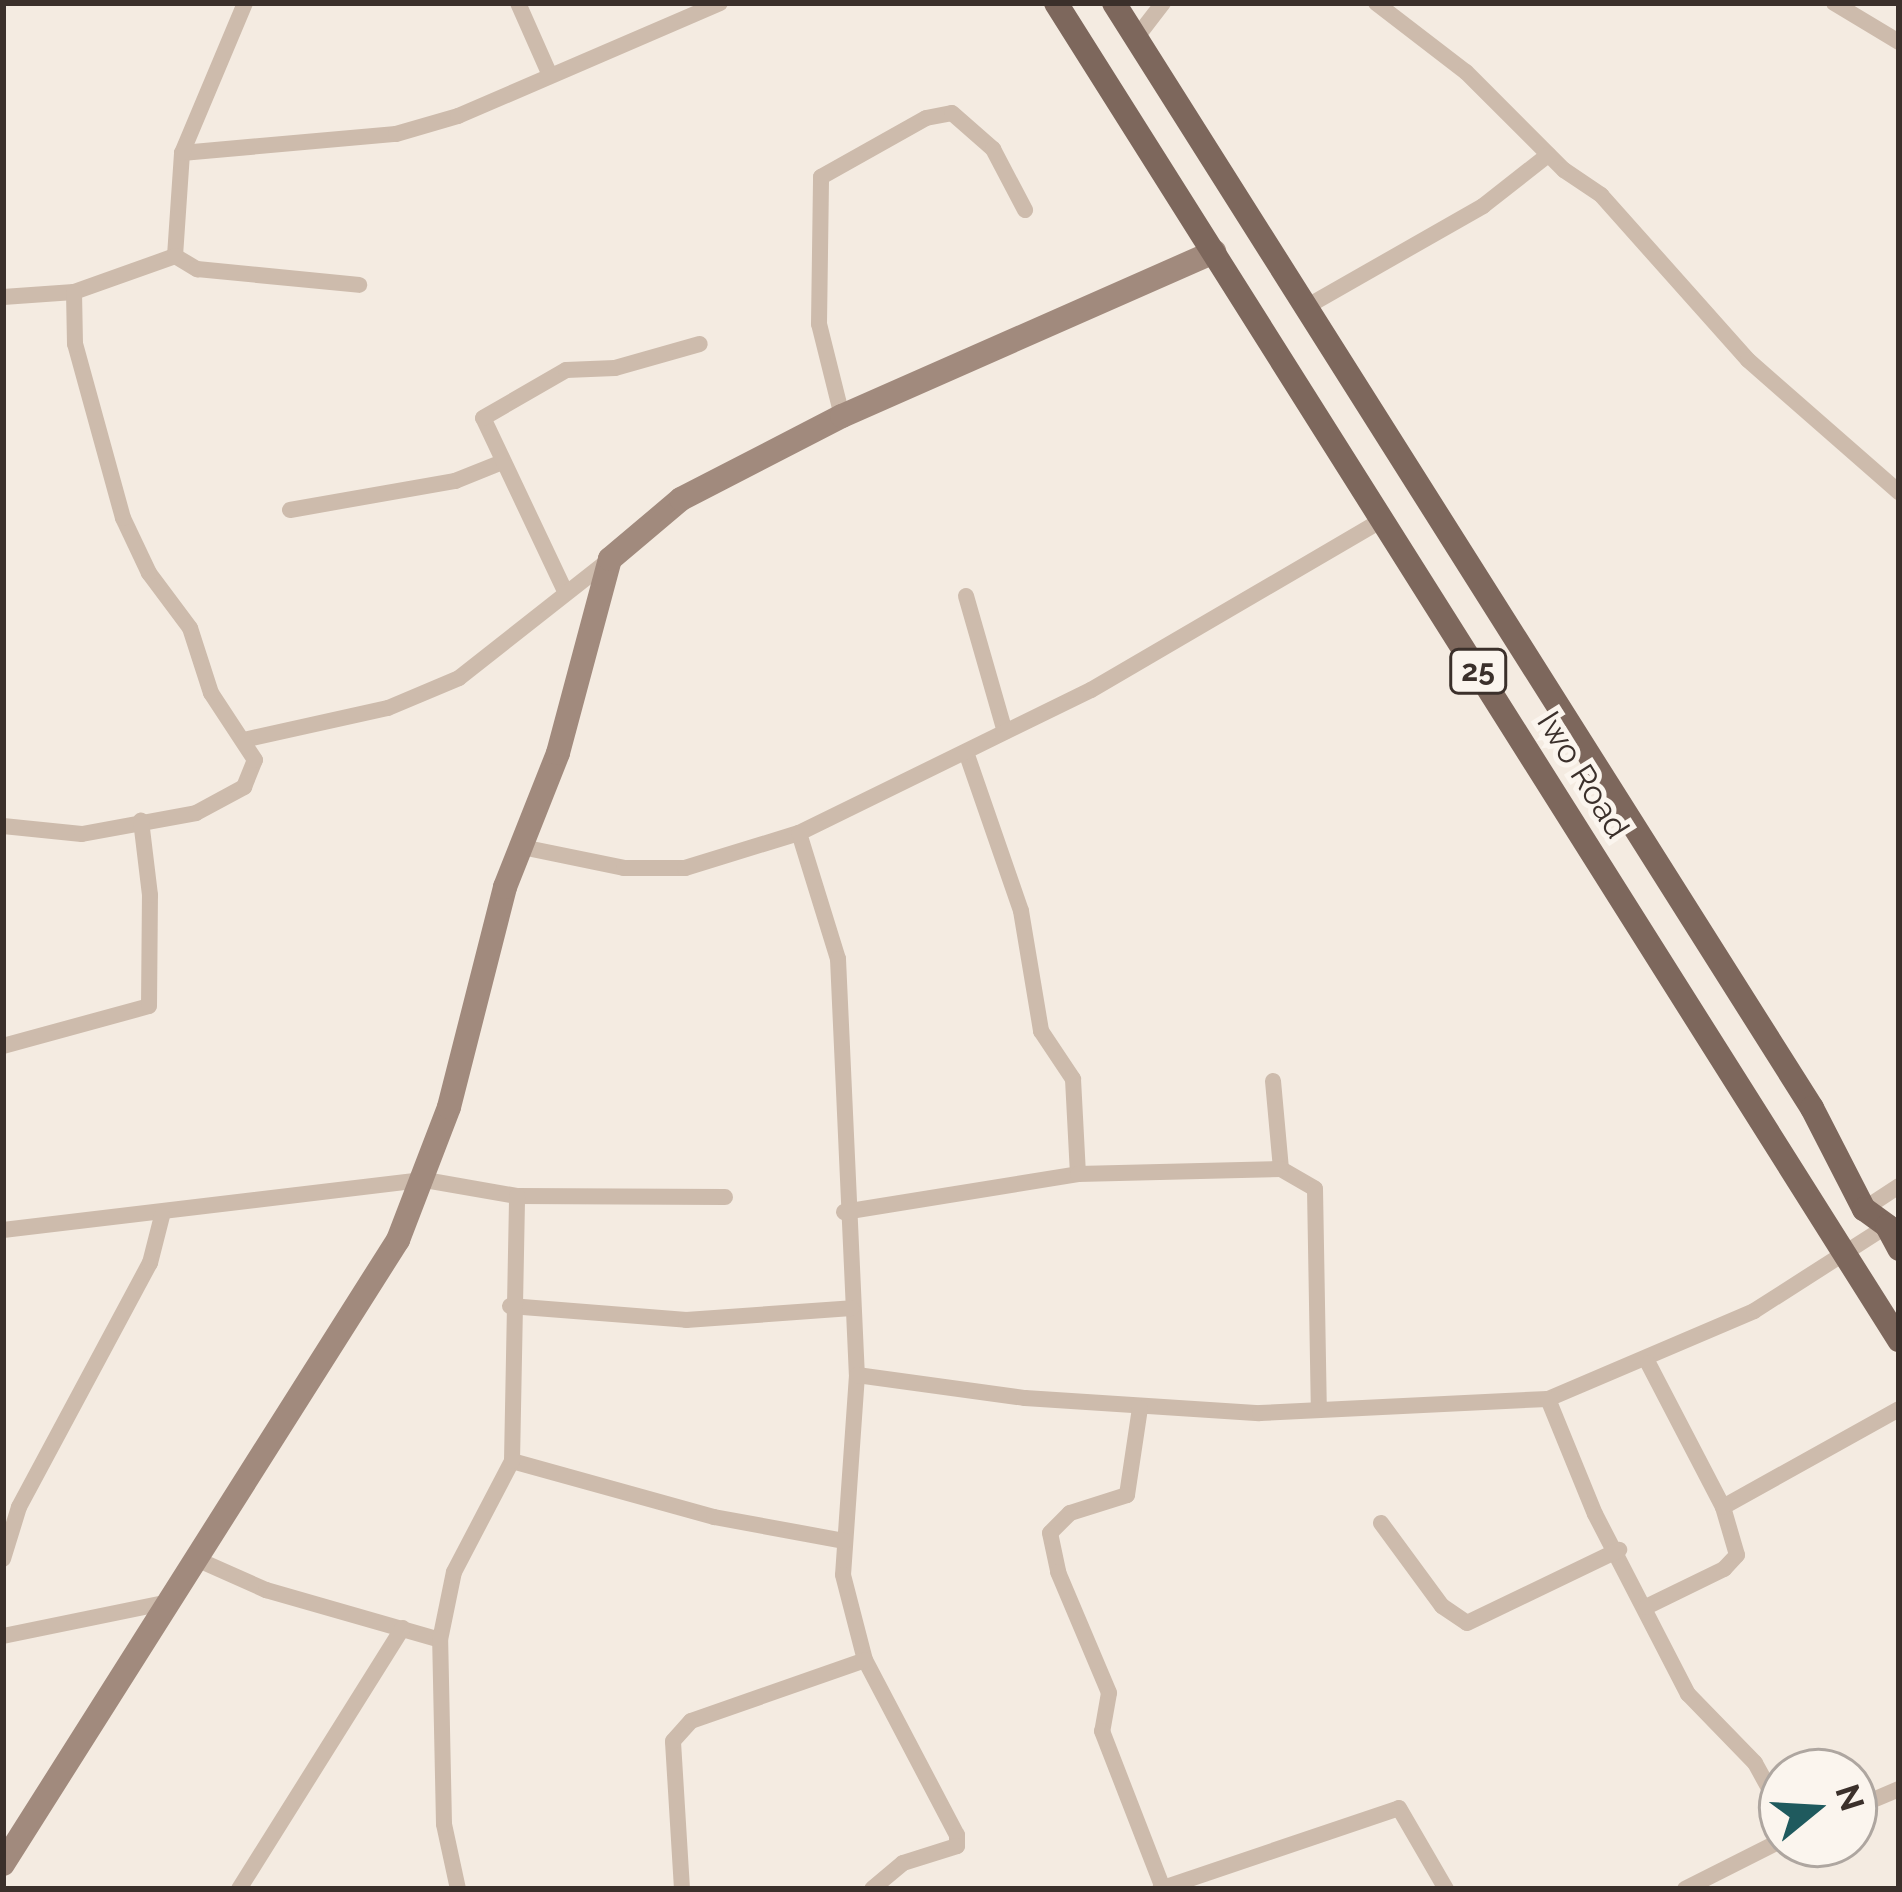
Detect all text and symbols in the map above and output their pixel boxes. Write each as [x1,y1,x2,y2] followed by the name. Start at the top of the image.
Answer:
[1448,647,1508,695] road number: 25
[1529,704,1637,846] street label: Iwo Road
[1758,1748,1878,1868] north arrow
[1827,1780,1872,1816] text: N

